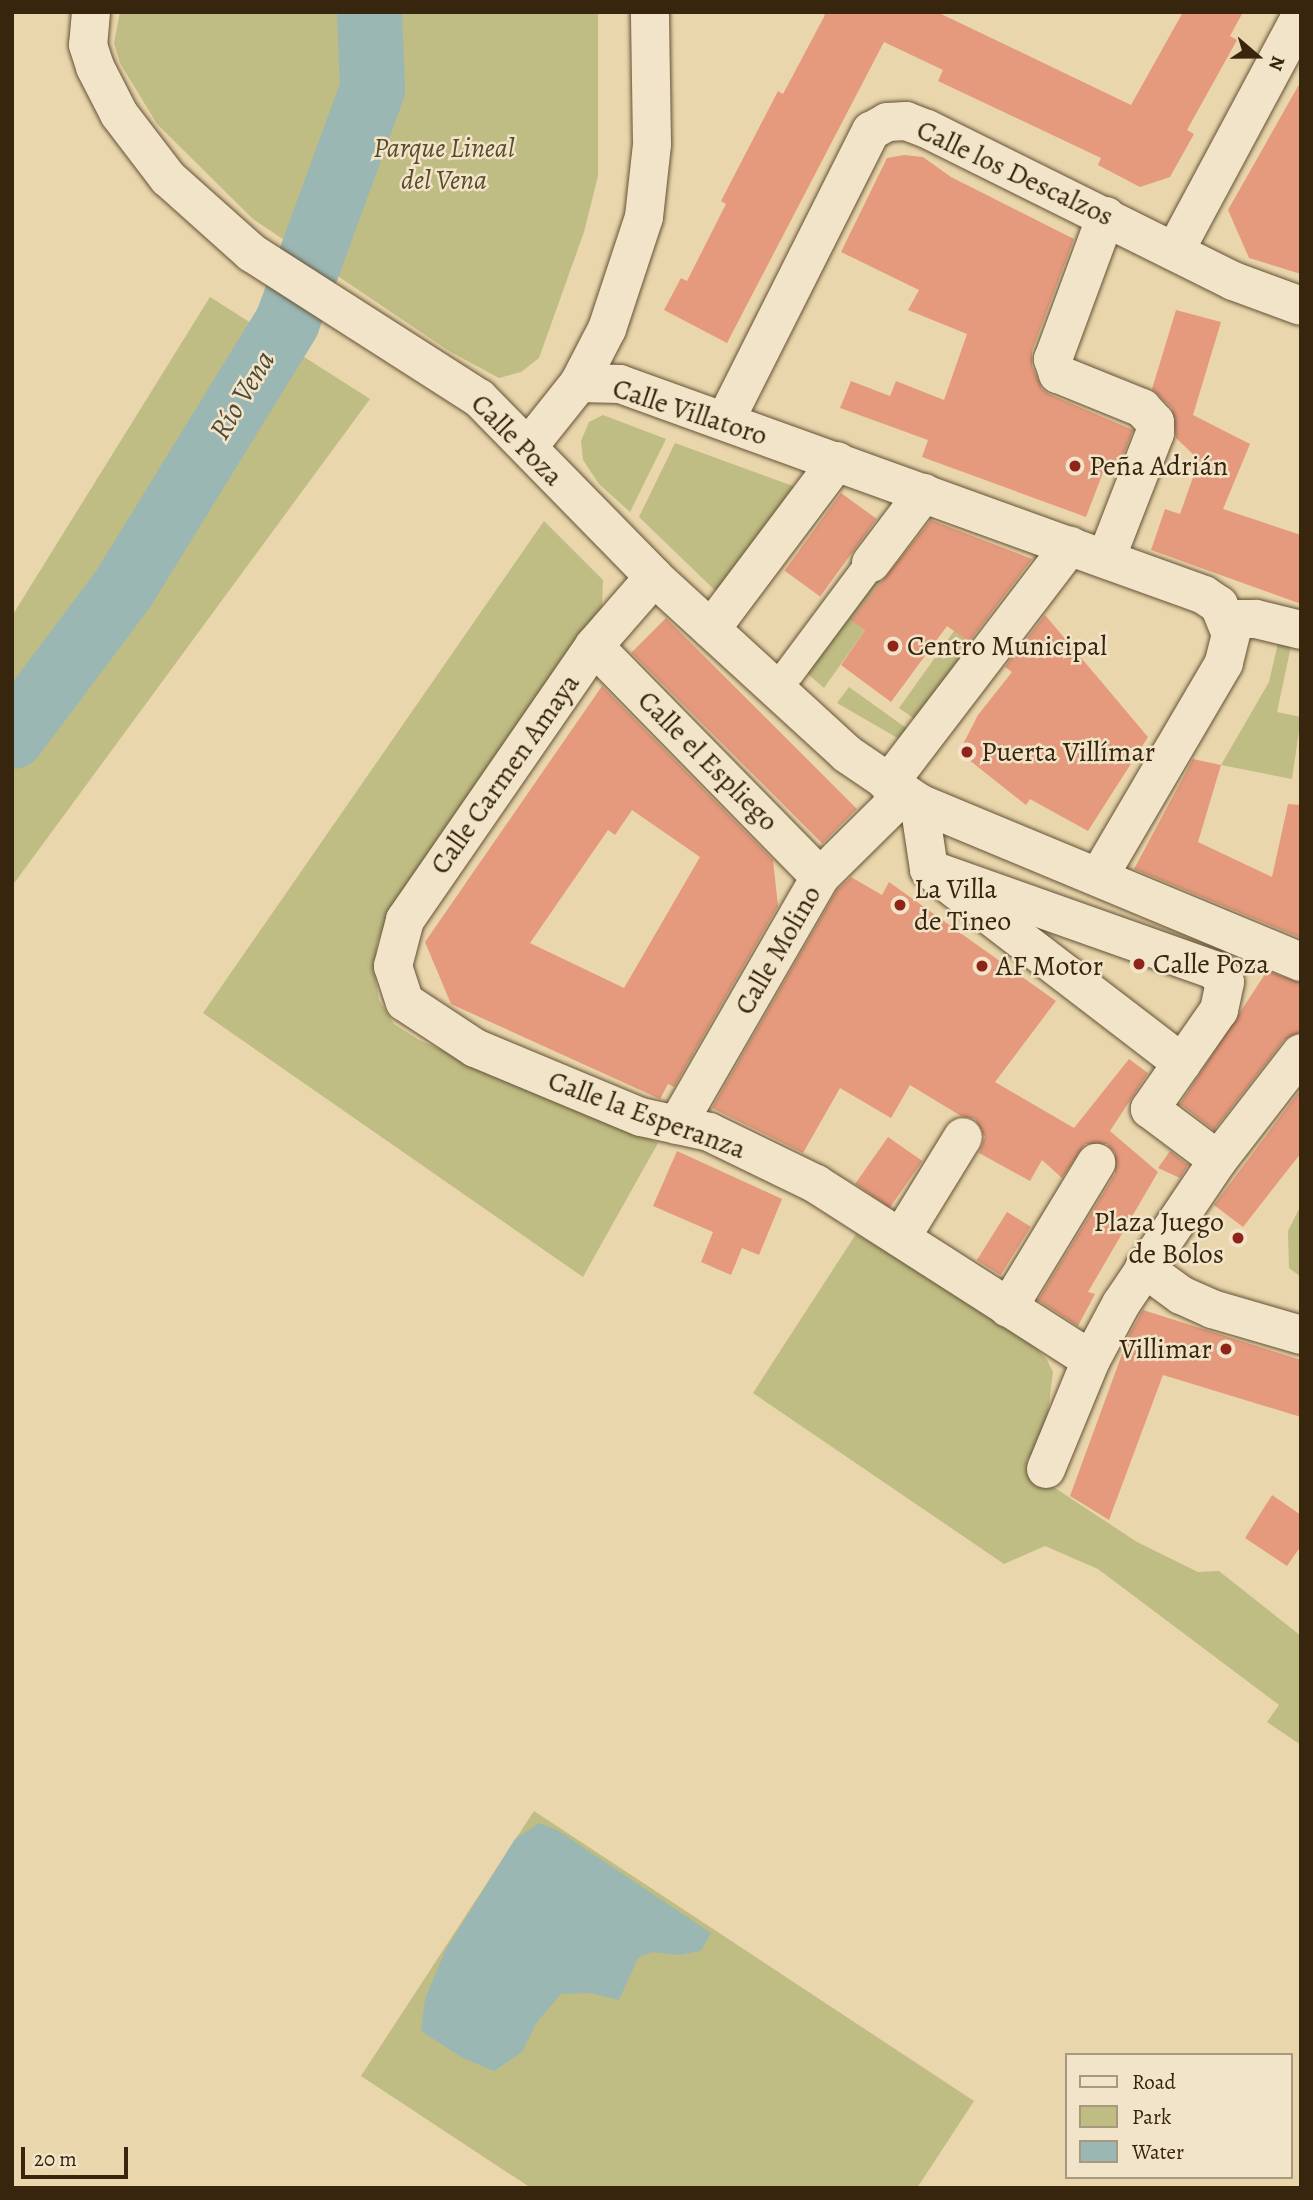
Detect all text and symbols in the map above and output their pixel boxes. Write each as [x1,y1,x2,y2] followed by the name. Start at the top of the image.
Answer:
[1222,21,1292,91] north arrow
[1262,52,1291,74] text: N
[911,113,1119,233] street label: Calle los Descalzos
[373,131,515,197] park label: Parque Lineal del Vena
[202,344,282,446] water label: Río Vena
[609,371,771,453] street label: Calle Villatoro
[464,387,570,493] street label: Calle Poza
[1089,449,1228,483] place label: Peña Adrián
[1067,458,1083,474] marker: Peña Adrián
[907,629,1107,663] place label: Centro Municipal
[885,638,901,654] marker: Centro Municipal
[423,667,587,881] street label: Calle Carmen Amaya
[631,684,785,838] street label: Calle el Espliego
[981,735,1155,769] place label: Puerta Villímar
[959,744,975,760] marker: Puerta Villímar
[914,872,1011,938] place label: La Villa de Tineo
[728,879,828,1021] street label: Calle Molino
[892,897,908,913] marker: La Villa de Tineo
[1153,947,1269,981] place label: Calle Poza
[996,949,1103,983] place label: AF Motor
[1131,956,1147,972] marker: Calle Poza
[974,958,990,974] marker: AF Motor
[544,1064,750,1166] street label: Calle la Esperanza
[1094,1205,1224,1271] place label: Plaza Juego de Bolos
[1230,1230,1246,1246] marker: Plaza Juego de Bolos
[1120,1332,1212,1366] place label: Villimar
[1218,1341,1234,1357] marker: Villimar
[1064,2053,1292,2179] legend
[1132,2068,1176,2096] text: Road
[1132,2103,1171,2131] text: Park
[24,2134,131,2178] scale bar
[1132,2138,1184,2166] text: Water
[34,2145,77,2173] text: 20 m

